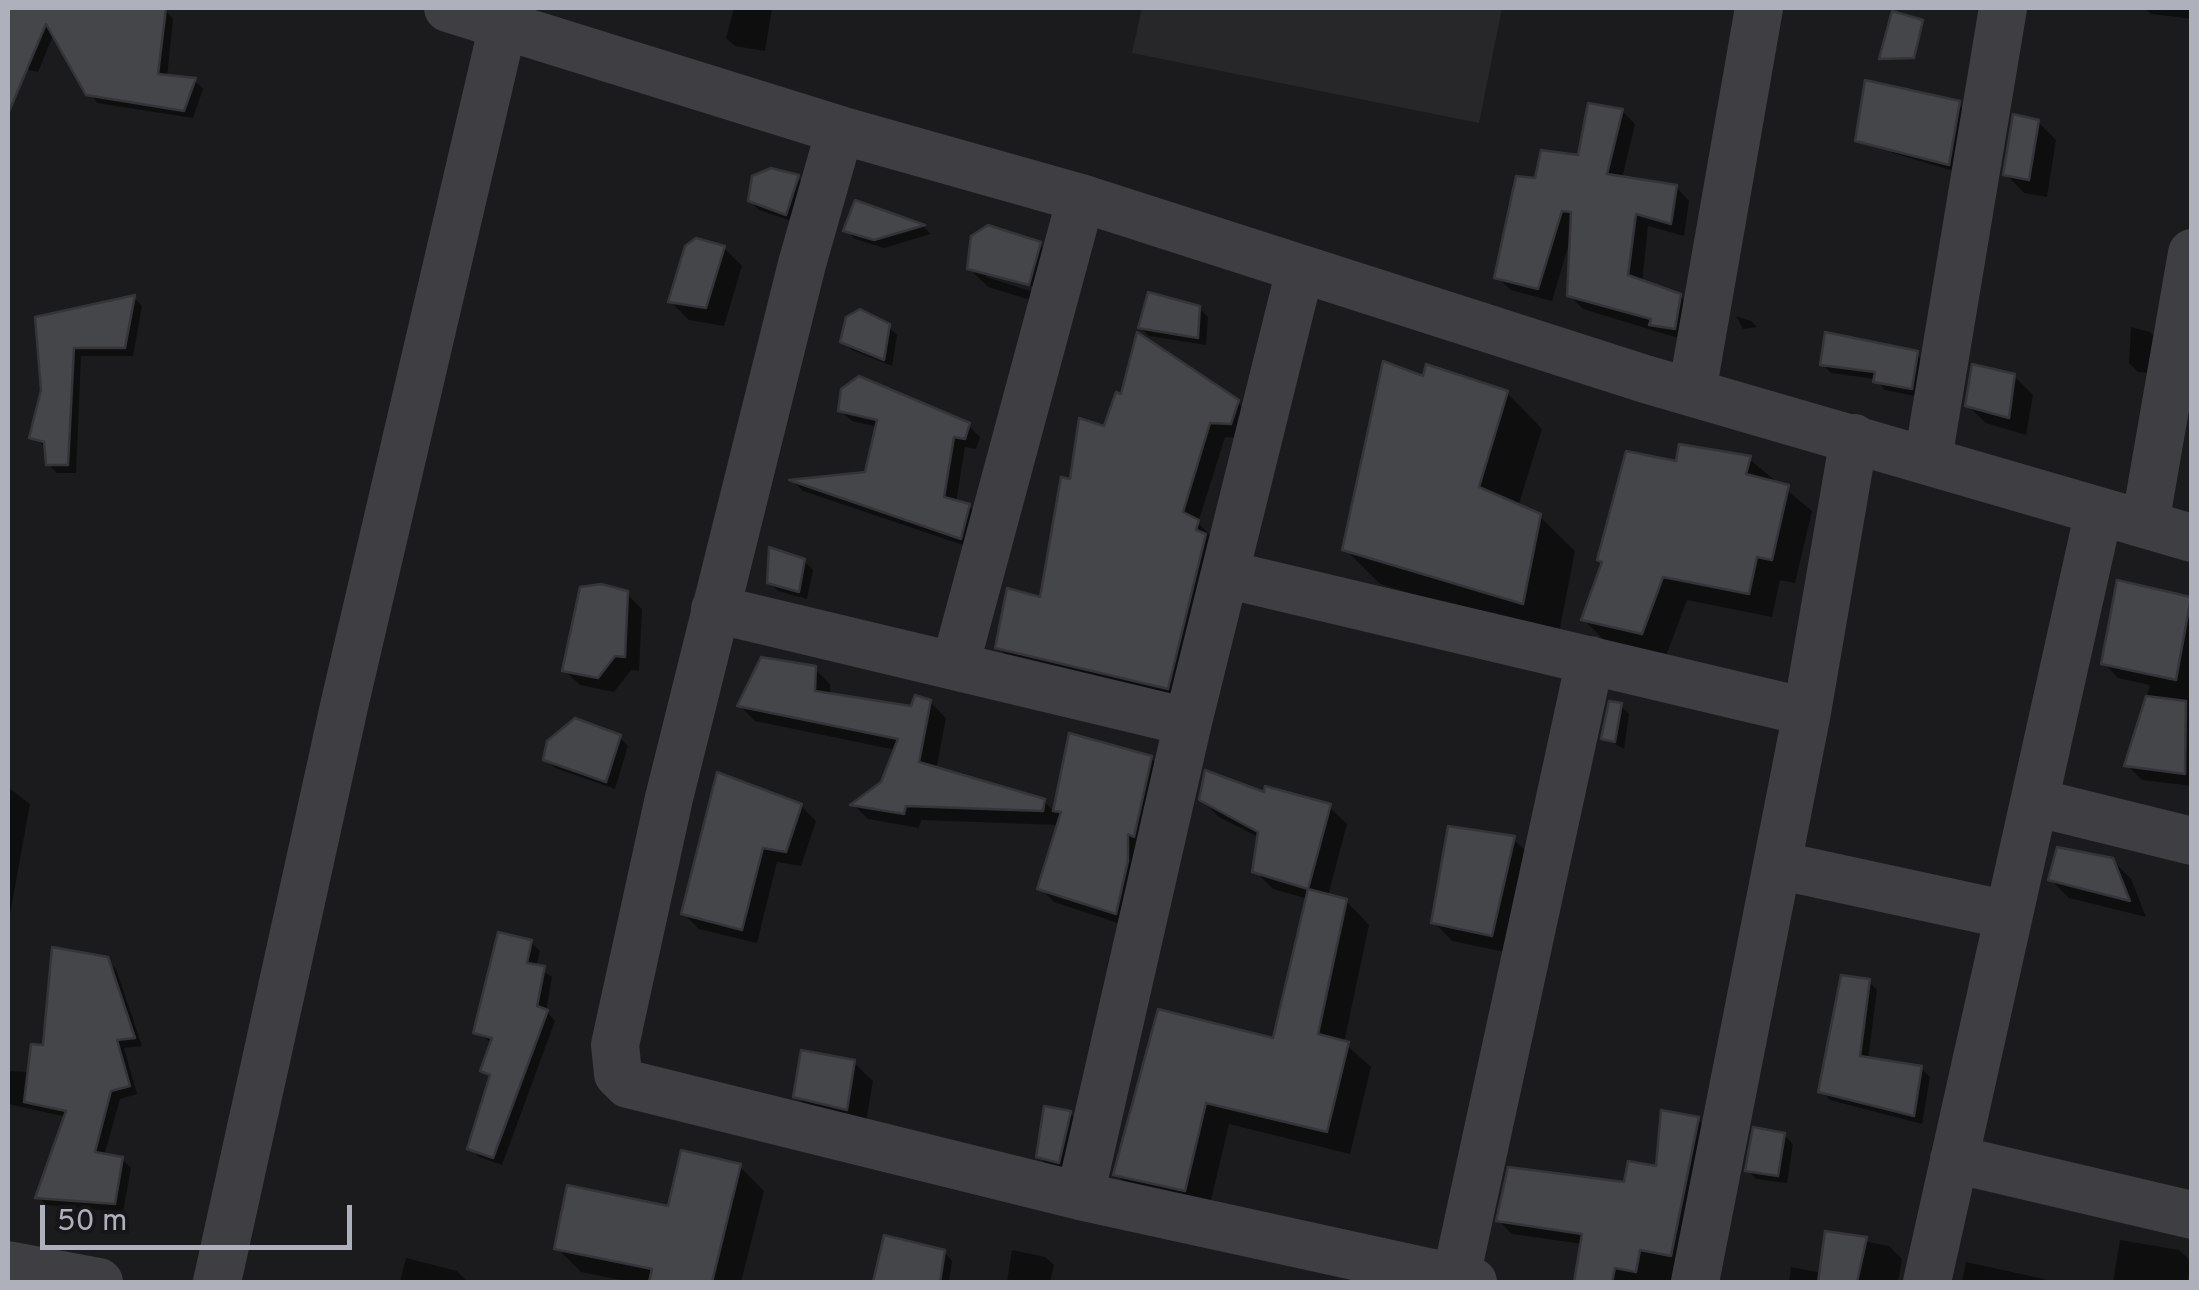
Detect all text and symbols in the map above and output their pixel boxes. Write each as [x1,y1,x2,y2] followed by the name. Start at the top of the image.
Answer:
[45,1185,358,1247] scale bar
[57,1204,127,1241] text: 50 m

